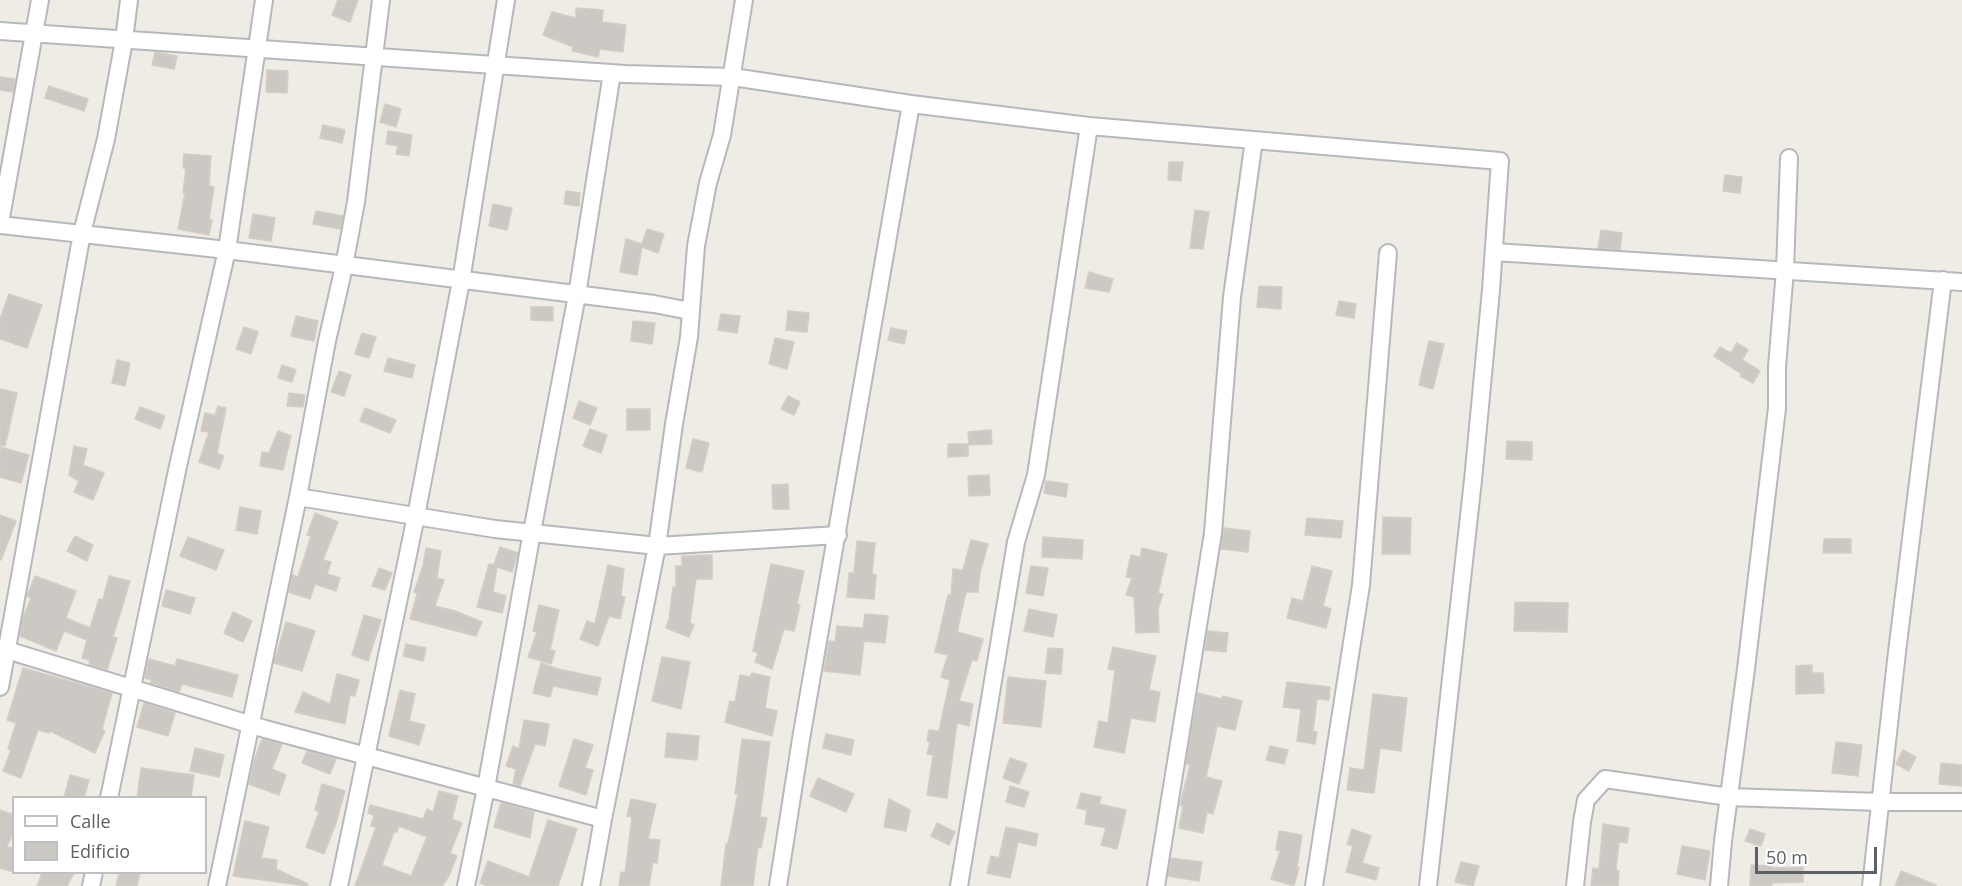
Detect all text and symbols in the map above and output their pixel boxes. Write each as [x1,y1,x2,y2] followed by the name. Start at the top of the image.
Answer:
[12,796,207,874] legend
[70,809,111,833] text: Calle
[1758,835,1880,873] scale bar
[70,839,130,863] text: Edificio
[1766,845,1808,869] text: 50 m

